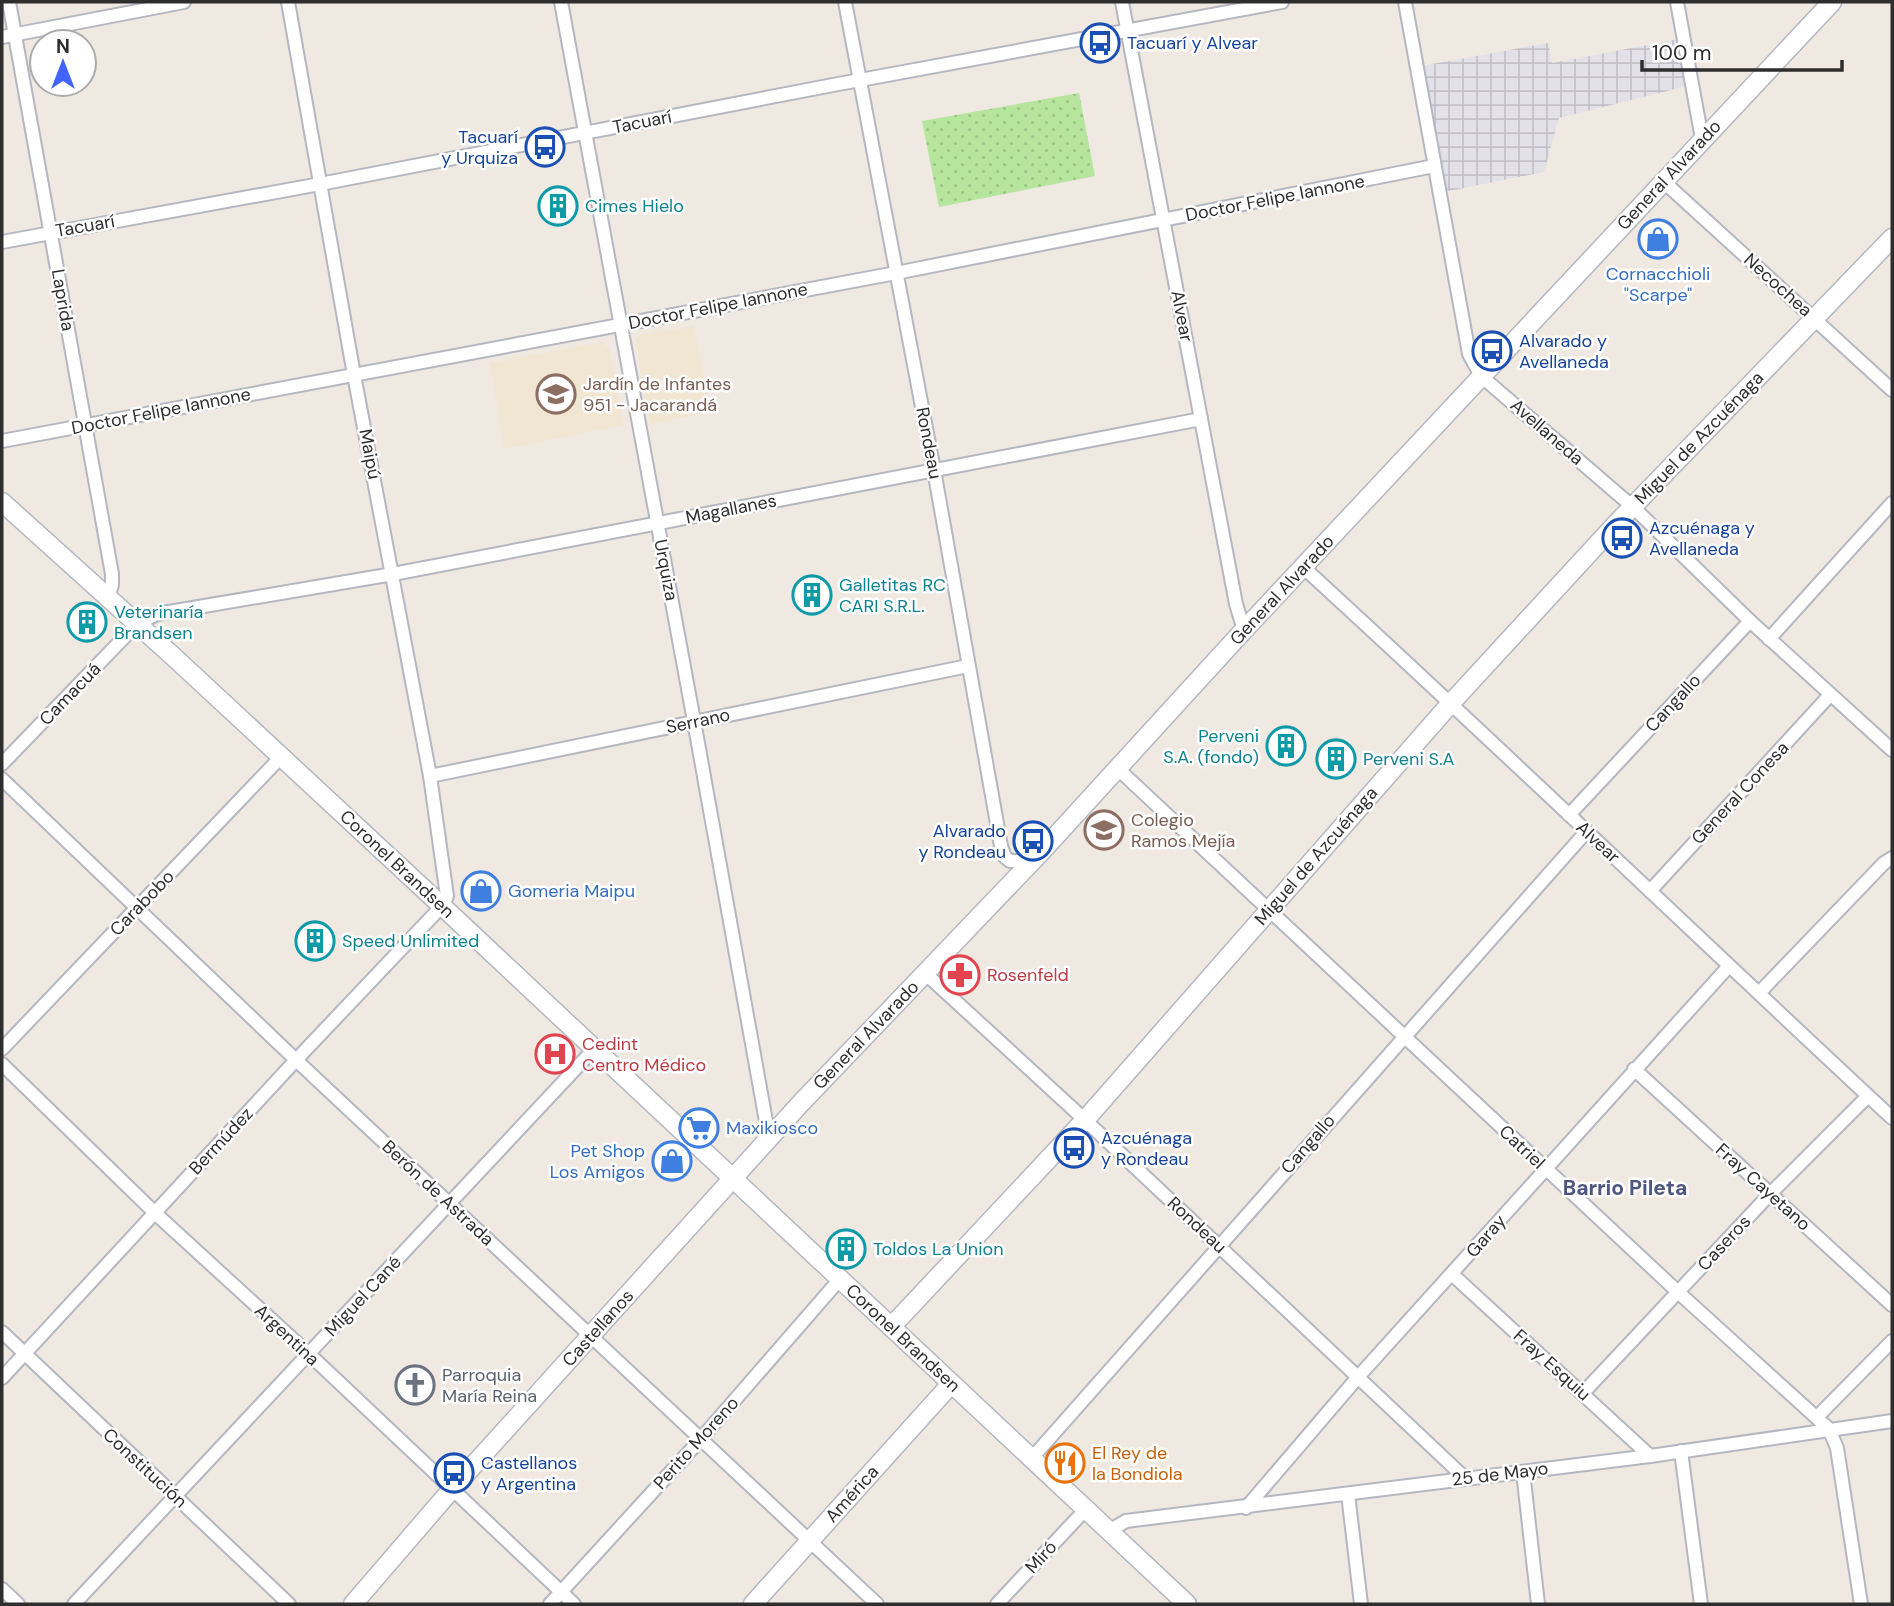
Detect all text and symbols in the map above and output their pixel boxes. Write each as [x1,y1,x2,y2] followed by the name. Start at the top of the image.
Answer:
[1079,22,1121,64] bus stop icon: Tacuarí y Alvear
[28,28,98,98] north arrow
[1642,28,1842,72] scale bar
[1127,31,1258,55] place label: Tacuarí y Alvear
[56,34,70,59] text: N
[1652,39,1712,67] text: 100 m
[610,105,674,139] street label: Tacuarí
[1611,115,1727,235] street label: General Alvarado
[441,125,518,170] place label: Tacuarí y Urquiza
[524,126,566,168] bus stop icon: Tacuarí y Urquiza
[1183,169,1367,227] street label: Doctor Felipe Iannone
[537,185,579,227] building icon: Cimes Hielo
[585,194,684,218] place label: Cimes Hielo
[54,209,116,243] street label: Tacuarí
[1637,218,1679,260] shop icon: Cornacchioli "Scarpe"
[1739,248,1817,322] street label: Necochea
[1606,262,1710,307] place label: Cornacchioli "Scarpe"
[46,267,80,333] street label: Laprida
[626,277,810,335] street label: Doctor Felipe Iannone
[1165,288,1199,344] street label: Alvear
[1519,329,1609,374] place label: Alvarado y Avellaneda
[1471,330,1513,372] bus stop icon: Alvarado y Avellaneda
[1629,366,1769,510] street label: Miguel de Azcuénaga
[583,372,731,417] place label: Jardín de Infantes 951 - Jacarandá
[535,373,577,415] school or university icon: Jardín de Infantes 951 - Jacarandá
[69,382,253,440] street label: Doctor Felipe Iannone
[1505,394,1589,470] street label: Avellaneda
[910,405,948,481] street label: Rondeau
[353,427,387,481] street label: Maipú
[683,488,779,530] street label: Magallanes
[1649,516,1755,561] place label: Azcuénaga y Avellaneda
[1601,517,1643,559] bus stop icon: Azcuénaga y Avellaneda
[1224,530,1340,650] street label: General Alvarado
[648,537,684,603] street label: Urquiza
[839,573,946,618] place label: Galletitas RC CARI S.R.L.
[791,574,833,616] building icon: Galletitas RC CARI S.R.L.
[114,600,203,645] place label: Veterinaría Brandsen
[66,601,108,643] building icon: Veterinaría Brandsen
[34,657,106,731] street label: Camacuá
[1640,669,1706,737] street label: Cangallo
[664,703,732,739] street label: Serrano
[1163,724,1259,769] place label: Perveni S.A. (fondo)
[1265,725,1307,767] building icon: Perveni S.A. (fondo)
[1686,736,1794,850] street label: General Conesa
[1315,738,1357,780] building icon: Perveni S.A
[1363,747,1455,771] place label: Perveni S.A
[1249,782,1383,930] street label: Miguel de Azcuénaga
[335,805,459,923] street label: Coronel Brandsen
[1131,808,1235,853] place label: Colegio Ramos Mejía
[1083,809,1125,851] school or university icon: Colegio Ramos Mejía
[1571,816,1625,869] street label: Alvear
[918,819,1006,864] place label: Alvarado y Rondeau
[1012,820,1054,862] bus stop icon: Alvarado y Rondeau
[105,865,179,941] street label: Carabobo
[460,870,502,912] shop icon: Gomeria Maipu
[508,879,635,903] place label: Gomeria Maipu
[294,920,336,962] building icon: Speed Unlimited
[342,929,479,953] place label: Speed Unlimited
[939,954,981,996] pharmacy icon: Rosenfeld
[987,963,1069,987] place label: Rosenfeld
[808,975,924,1095] street label: General Alvarado
[582,1032,706,1077] place label: Cedint Centro Médico
[534,1033,576,1075] hospital icon: Cedint Centro Médico
[184,1102,258,1180] street label: Bermúdez
[678,1107,720,1149] supermarket icon: Maxikiosco
[1275,1109,1341,1179] street label: Cangallo
[726,1116,818,1140] place label: Maxikiosco
[1494,1120,1550,1174] street label: Catriel
[1101,1126,1192,1171] place label: Azcuénaga y Rondeau
[1053,1127,1095,1169] bus stop icon: Azcuénaga y Rondeau
[377,1135,499,1251] street label: Berón de Astrada
[1710,1138,1816,1236] street label: Fray Cayetano
[550,1139,645,1184] place label: Pet Shop Los Amigos
[651,1140,693,1182] shop icon: Pet Shop Los Amigos
[1563,1174,1687,1202] district label: Barrio Pileta
[1162,1191,1232,1259] street label: Rondeau
[1461,1209,1511,1263] street label: Garay
[1692,1210,1756,1276] street label: Caseros
[825,1228,867,1270] building icon: Toldos La Union
[873,1237,1003,1261] place label: Toldos La Union
[319,1250,407,1342] street label: Miguel Cané
[841,1279,965,1397] street label: Coronel Brandsen
[557,1284,639,1372] street label: Castellanos
[250,1299,324,1371] street label: Argentina
[1508,1324,1596,1406] street label: Fray Esquiu
[442,1363,537,1408] place label: Parroquia María Reina
[394,1364,436,1406] church icon: Parroquia María Reina
[648,1392,744,1494] street label: Perito Moreno
[98,1423,192,1513] street label: Constitución
[1092,1441,1183,1486] place label: El Rey de la Bondiola
[1044,1442,1086,1484] restaurant icon: El Rey de la Bondiola
[481,1451,577,1496] place label: Castellanos y Argentina
[433,1452,475,1494] bus stop icon: Castellanos y Argentina
[1450,1456,1550,1492] street label: 25 de Mayo
[820,1460,884,1528] street label: América
[1020,1535,1062,1579] street label: Miró

